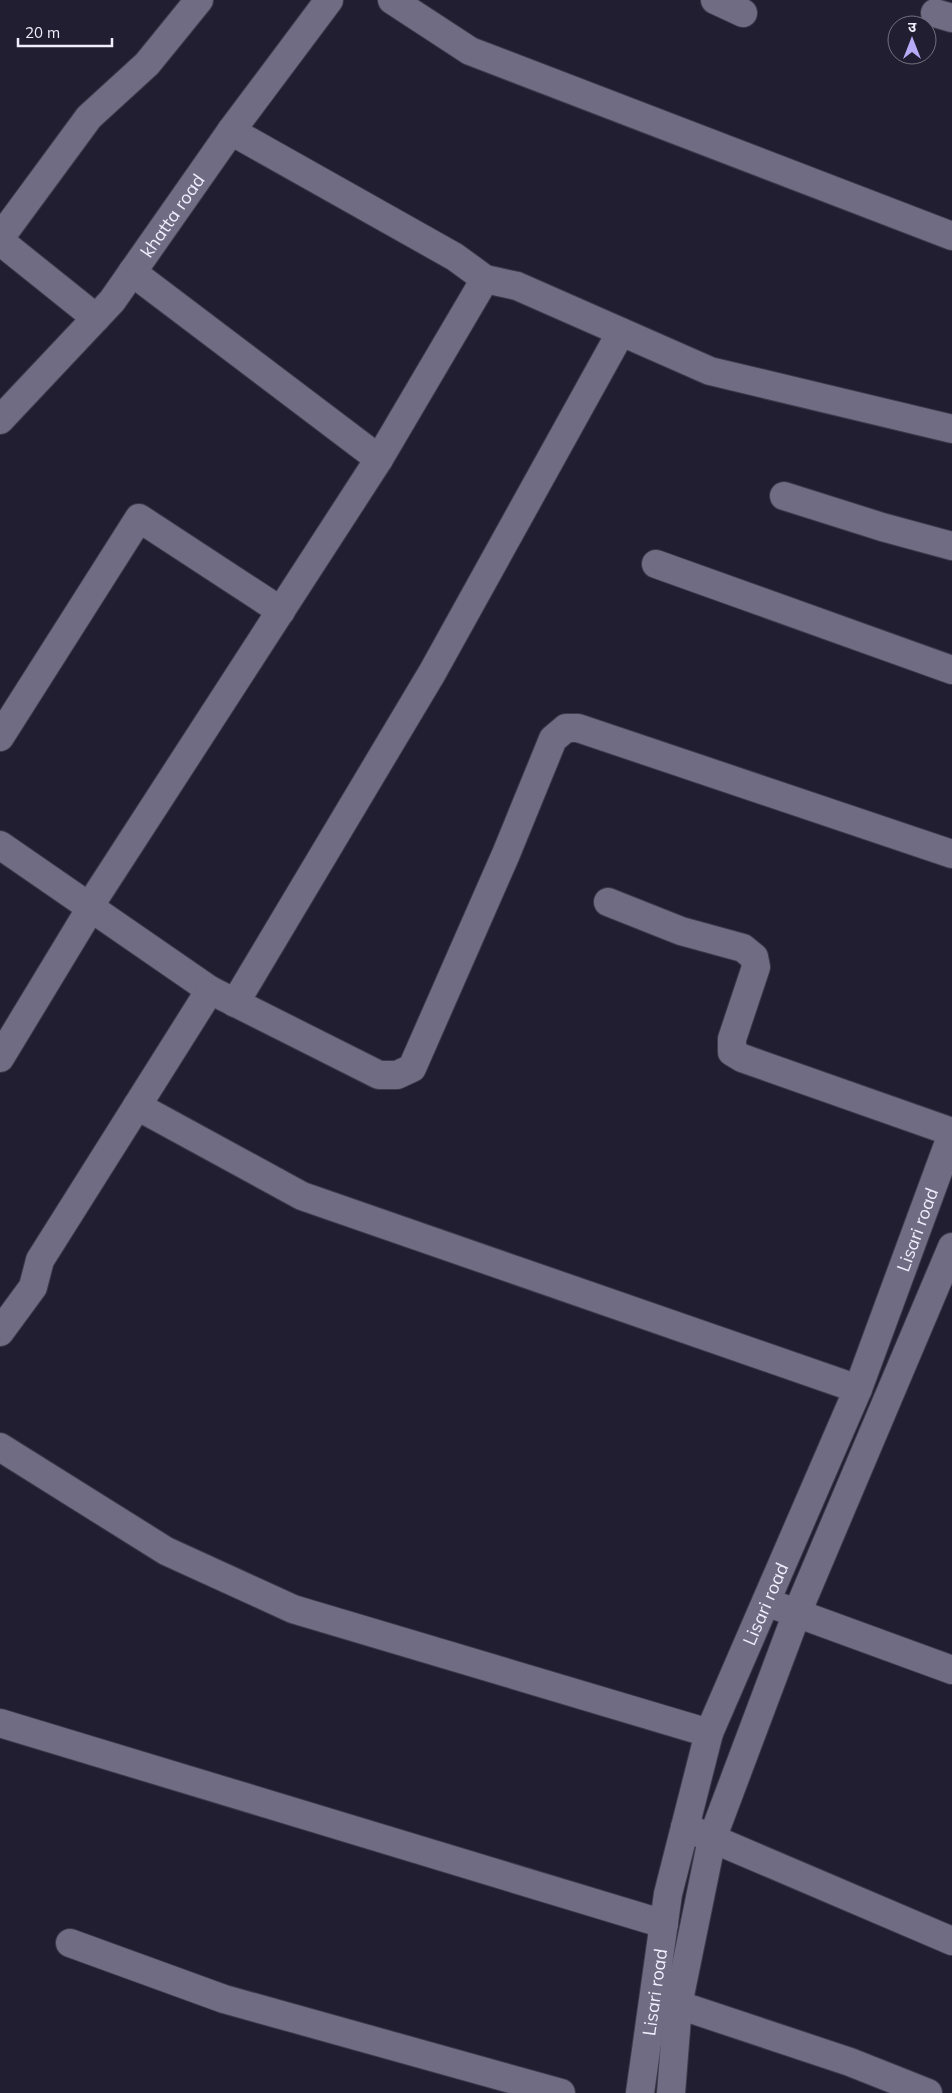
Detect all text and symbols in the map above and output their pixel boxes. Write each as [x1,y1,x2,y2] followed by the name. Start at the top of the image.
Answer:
[18,15,111,47] scale bar
[887,15,937,65] north arrow
[908,18,917,36] text: उ
[25,23,60,42] text: 20 m
[135,169,209,262] street label: khatta road
[891,1184,943,1275] street label: Lisari road
[737,1559,793,1649] street label: Lisari road
[637,1947,672,2037] street label: Lisari road

